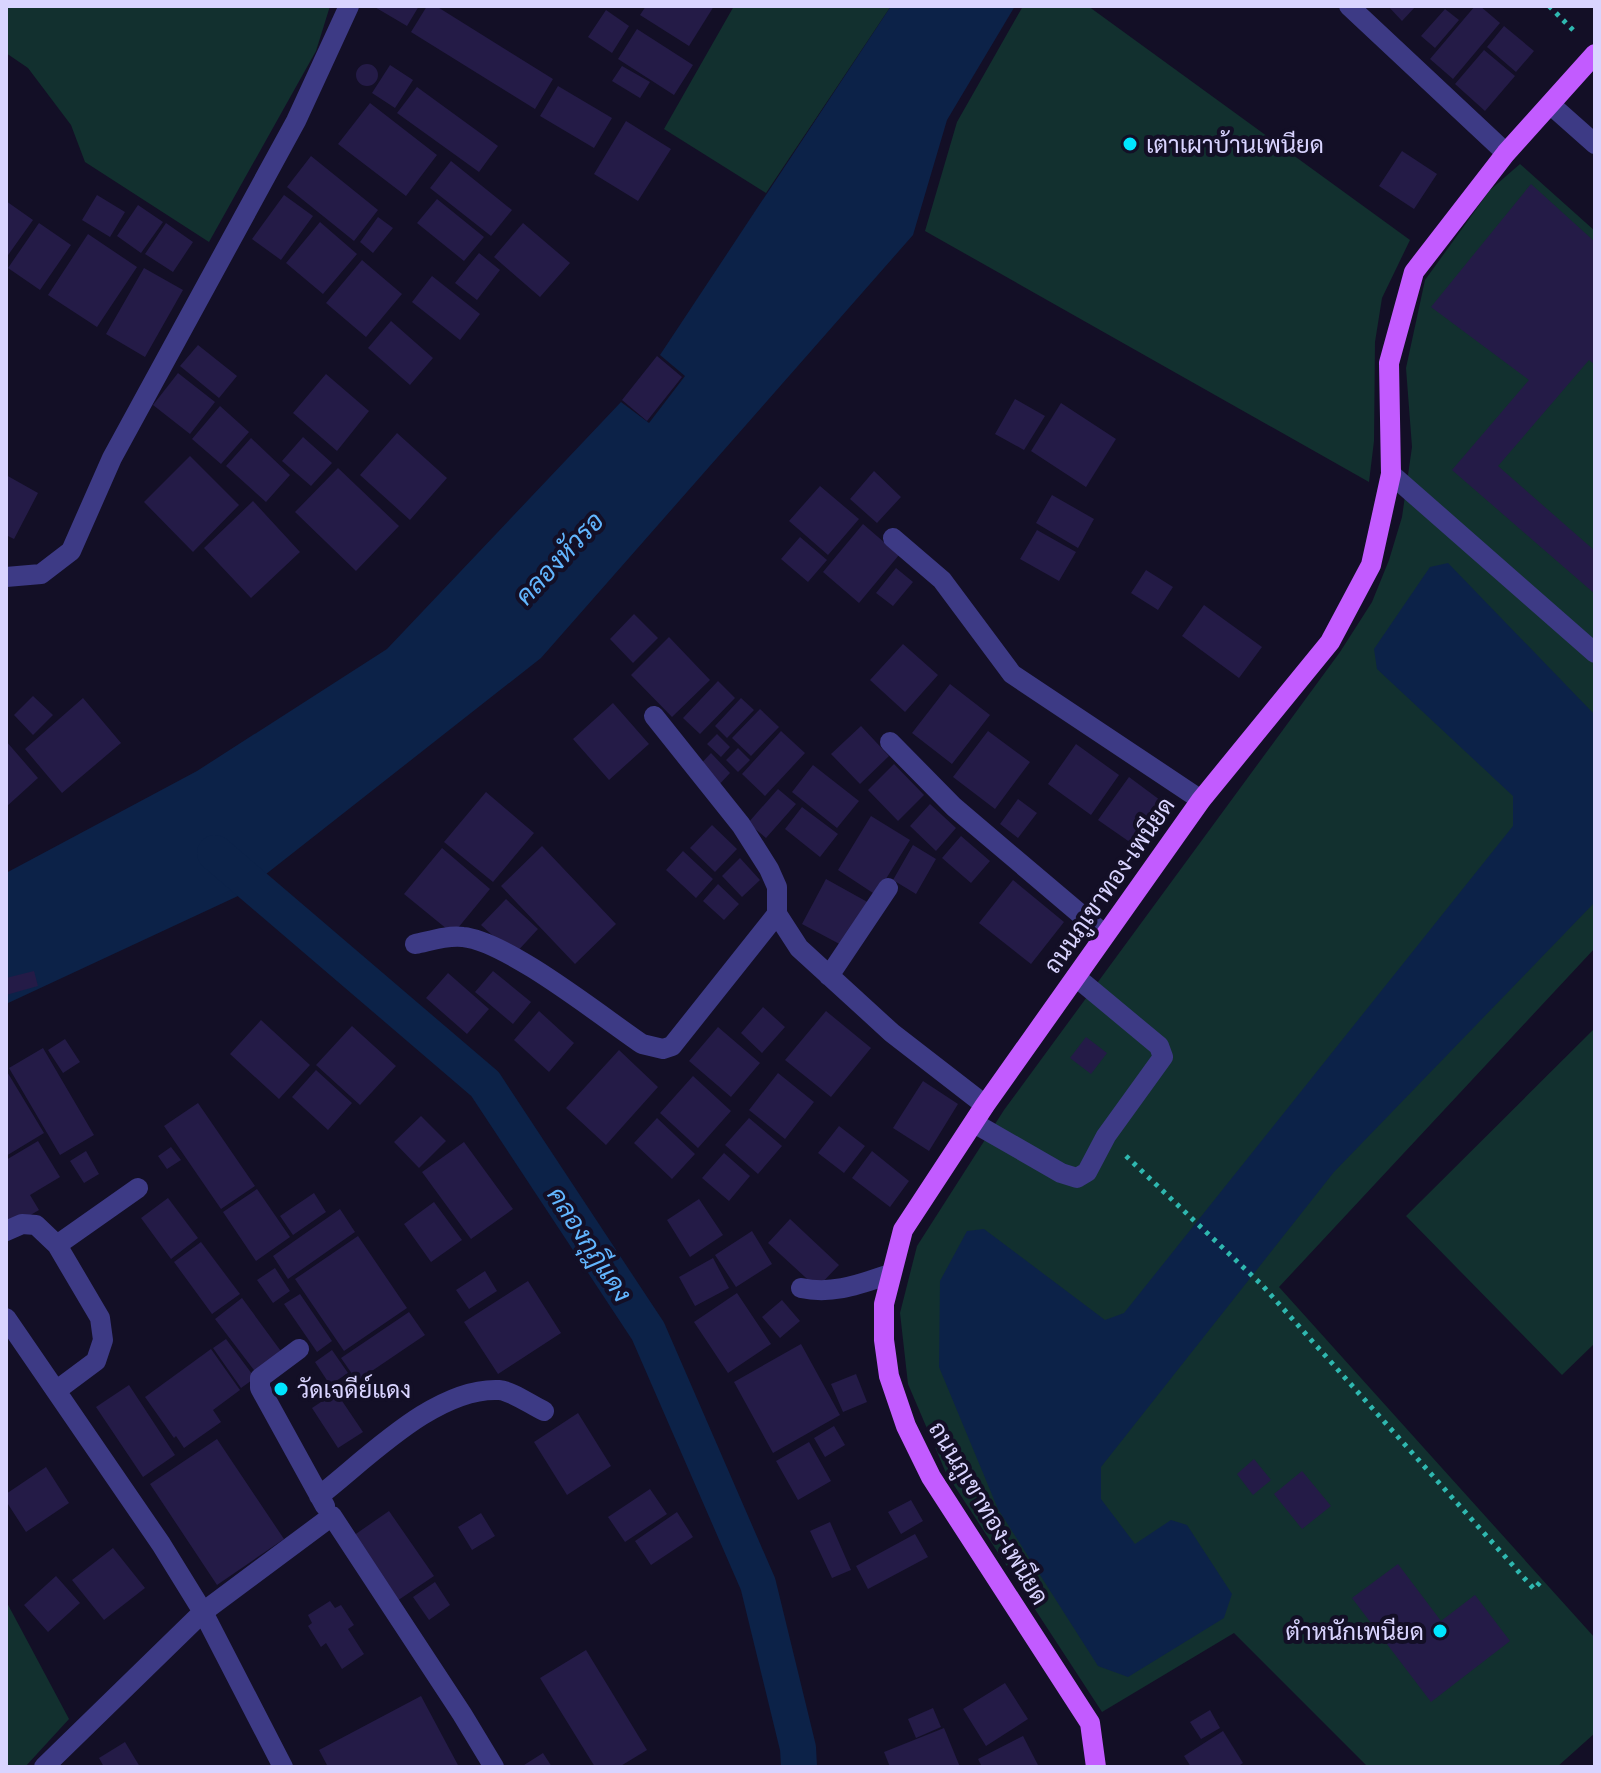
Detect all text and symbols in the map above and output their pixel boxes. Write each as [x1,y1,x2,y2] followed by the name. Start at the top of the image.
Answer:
[1146,130,1324,158] place label: เตาเผาบ้านเพนียด
[1121,135,1139,153] marker: เตาเผาบ้านเพนียด
[508,505,609,610] water label: คลองหัวรอ
[1037,791,1183,980] street label: ถนนภูเขาทอง-เพนียด
[539,1181,639,1309] water label: คลองกุฎีแดง
[297,1374,411,1403] place label: วัดเจดีย์แดง
[272,1380,290,1398] marker: วัดเจดีย์แดง
[920,1416,1055,1611] street label: ถนนภูเขาทอง-เพนียด
[1285,1617,1424,1645] place label: ตำหนักเพนียด
[1431,1622,1449,1640] marker: ตำหนักเพนียด

